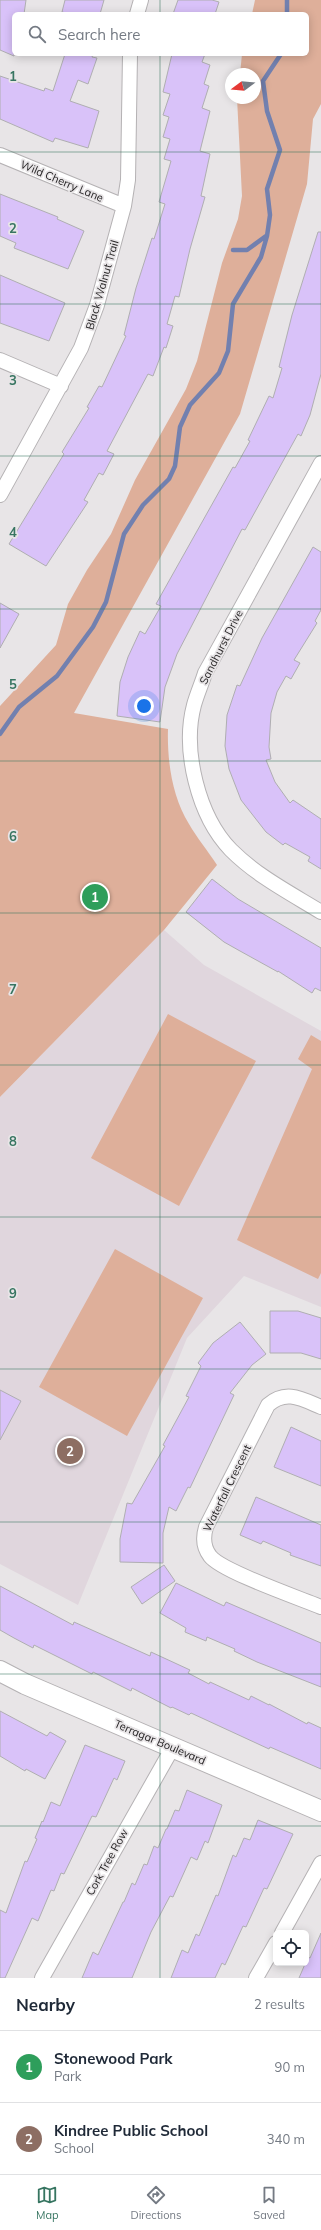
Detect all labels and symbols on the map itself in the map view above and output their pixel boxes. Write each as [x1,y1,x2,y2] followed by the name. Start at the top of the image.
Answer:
[9,68,17,84] text: 1
[225,68,261,104] north arrow
[18,157,106,205] street label: Wild Cherry Lane
[9,220,17,236] text: 2
[83,239,121,331] street label: Black Walnut Trail
[9,372,17,388] text: 3
[9,524,17,540] text: 4
[196,607,246,687] street label: Sandhurst Drive
[9,676,17,692] text: 5
[134,696,154,716] your location
[9,828,17,844] text: 6
[82,882,108,912] pin: 1
[9,981,17,997] text: 7
[9,1133,17,1149] text: 8
[9,1285,17,1301] text: 9
[57,1436,83,1466] pin: 2
[200,1442,254,1534] street label: Waterfall Crescent
[112,1716,208,1768] street label: Terragar Boulevard
[83,1826,131,1898] street label: Cork Tree Row

